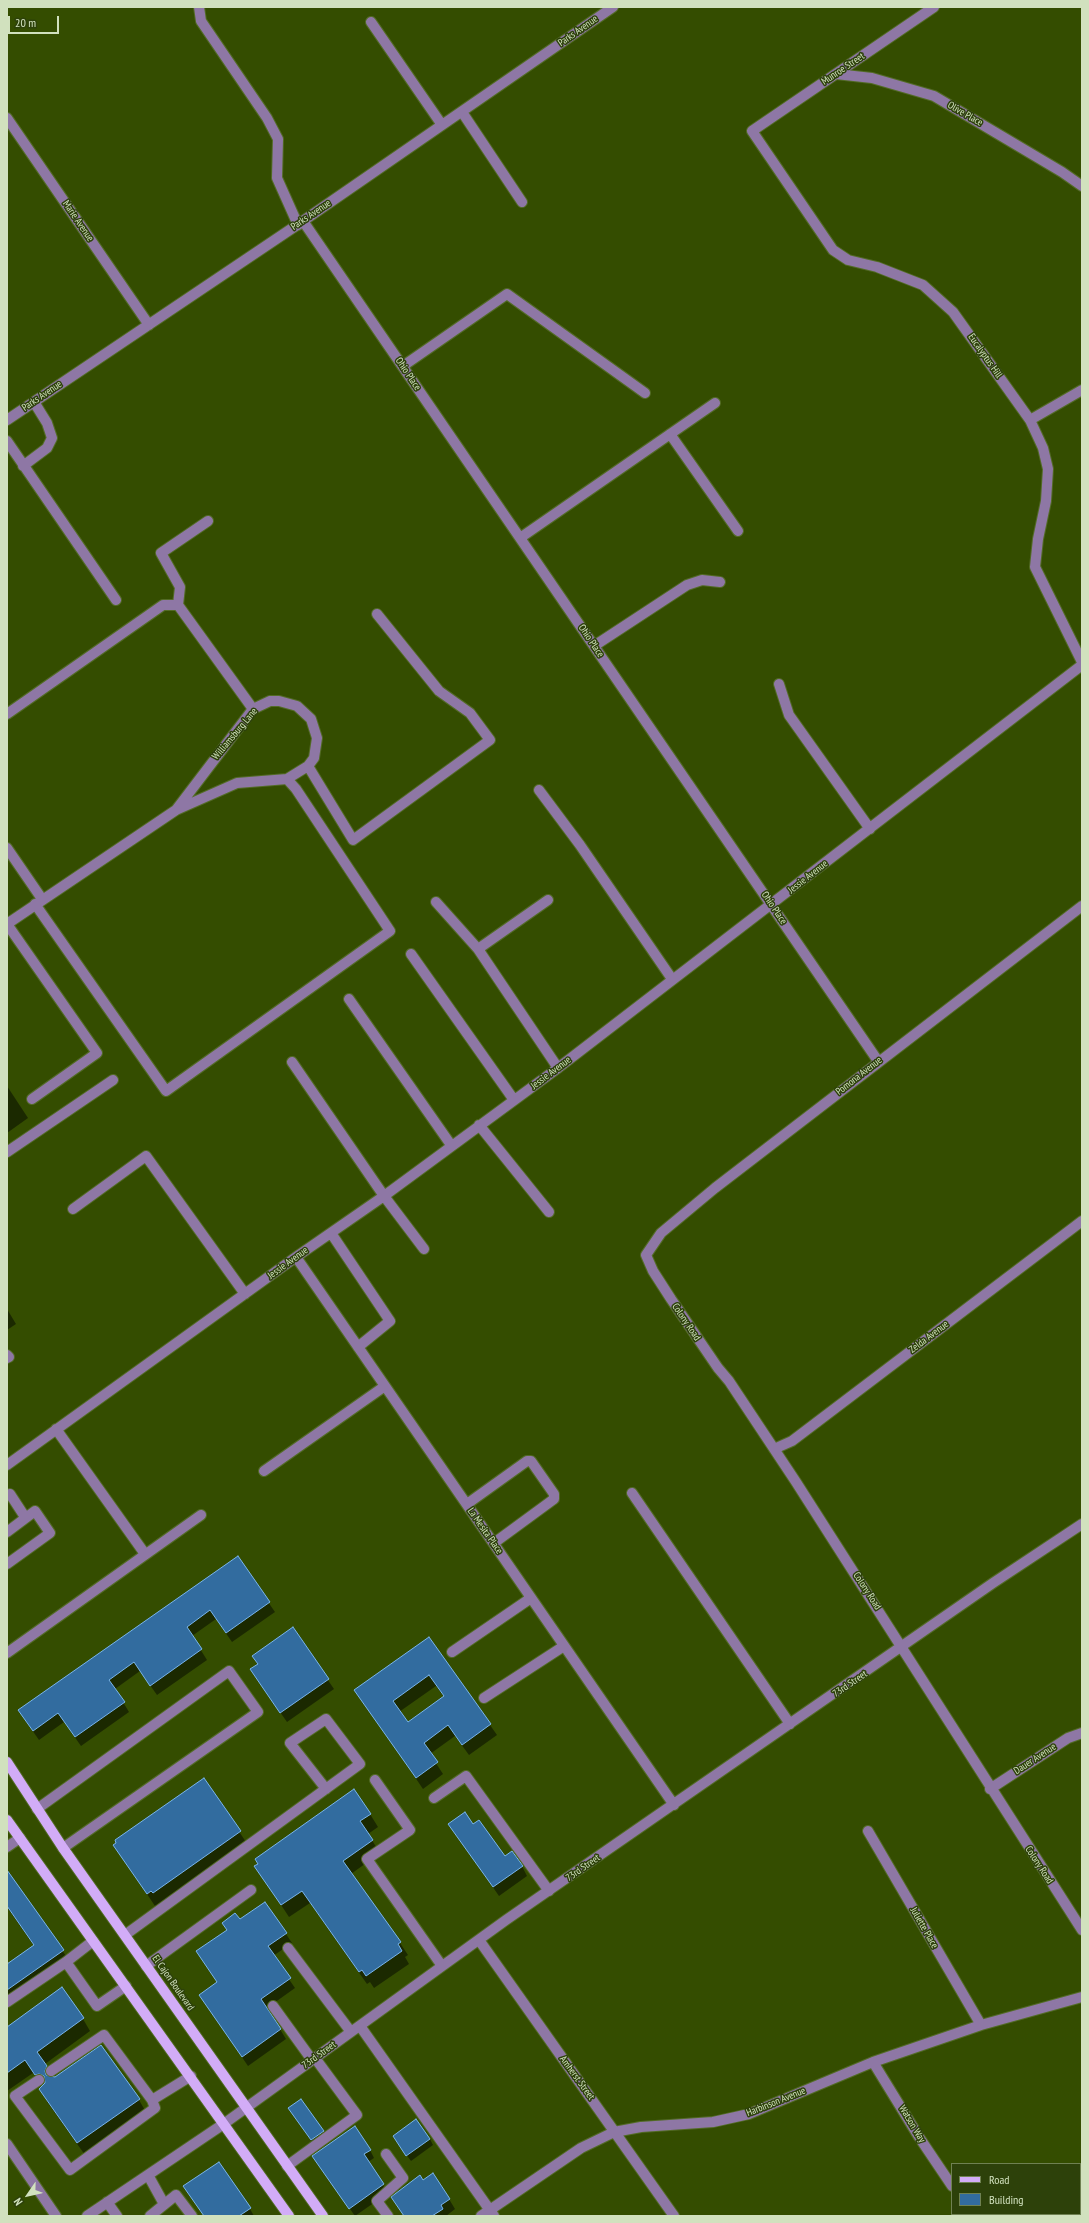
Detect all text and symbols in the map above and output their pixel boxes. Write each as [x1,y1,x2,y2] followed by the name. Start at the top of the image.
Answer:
[10,8,61,34] scale bar
[556,13,600,49] street label: Parks Avenue
[15,15,36,30] text: 20 m
[819,50,867,88] street label: Munroe Street
[945,99,985,129] street label: Olive Place
[289,197,333,233] street label: Parks Avenue
[60,198,96,244] street label: Marie Avenue
[965,332,1005,380] street label: Eucalyptus Hill
[393,355,423,393] street label: Ohio Place
[20,378,64,414] street label: Parks Avenue
[576,622,606,660] street label: Ohio Place
[210,706,260,762] street label: Williamsburg Lane
[786,858,830,896] street label: Jessie Avenue
[759,889,789,927] street label: Ohio Place
[529,1054,573,1092] street label: Jessie Avenue
[834,1054,884,1098] street label: Pomona Avenue
[265,1244,311,1282] street label: Jessie Avenue
[669,1301,703,1343] street label: Colony Road
[907,1318,951,1356] street label: Zelda Avenue
[465,1506,505,1556] street label: La Mesita Place
[850,1570,884,1612] street label: Colony Road
[831,1668,869,1700] street label: 73rd Street
[1012,1741,1058,1777] street label: Dauer Avenue
[1022,1844,1056,1886] street label: Colony Road
[564,1852,602,1884] street label: 73rd Street
[907,1905,941,1951] street label: Juliette Place
[150,1953,196,2013] street label: El Cajon Boulevard
[300,2039,338,2071] street label: 73rd Street
[557,2054,597,2102] street label: Amherst Street
[745,2085,807,2119] street label: Harbinson Avenue
[896,2103,928,2145] street label: Watson Way
[951,2163,1081,2215] legend
[989,2172,1009,2187] text: Road
[8,2175,48,2215] north arrow
[989,2192,1024,2207] text: Building
[11,2195,26,2208] text: N

